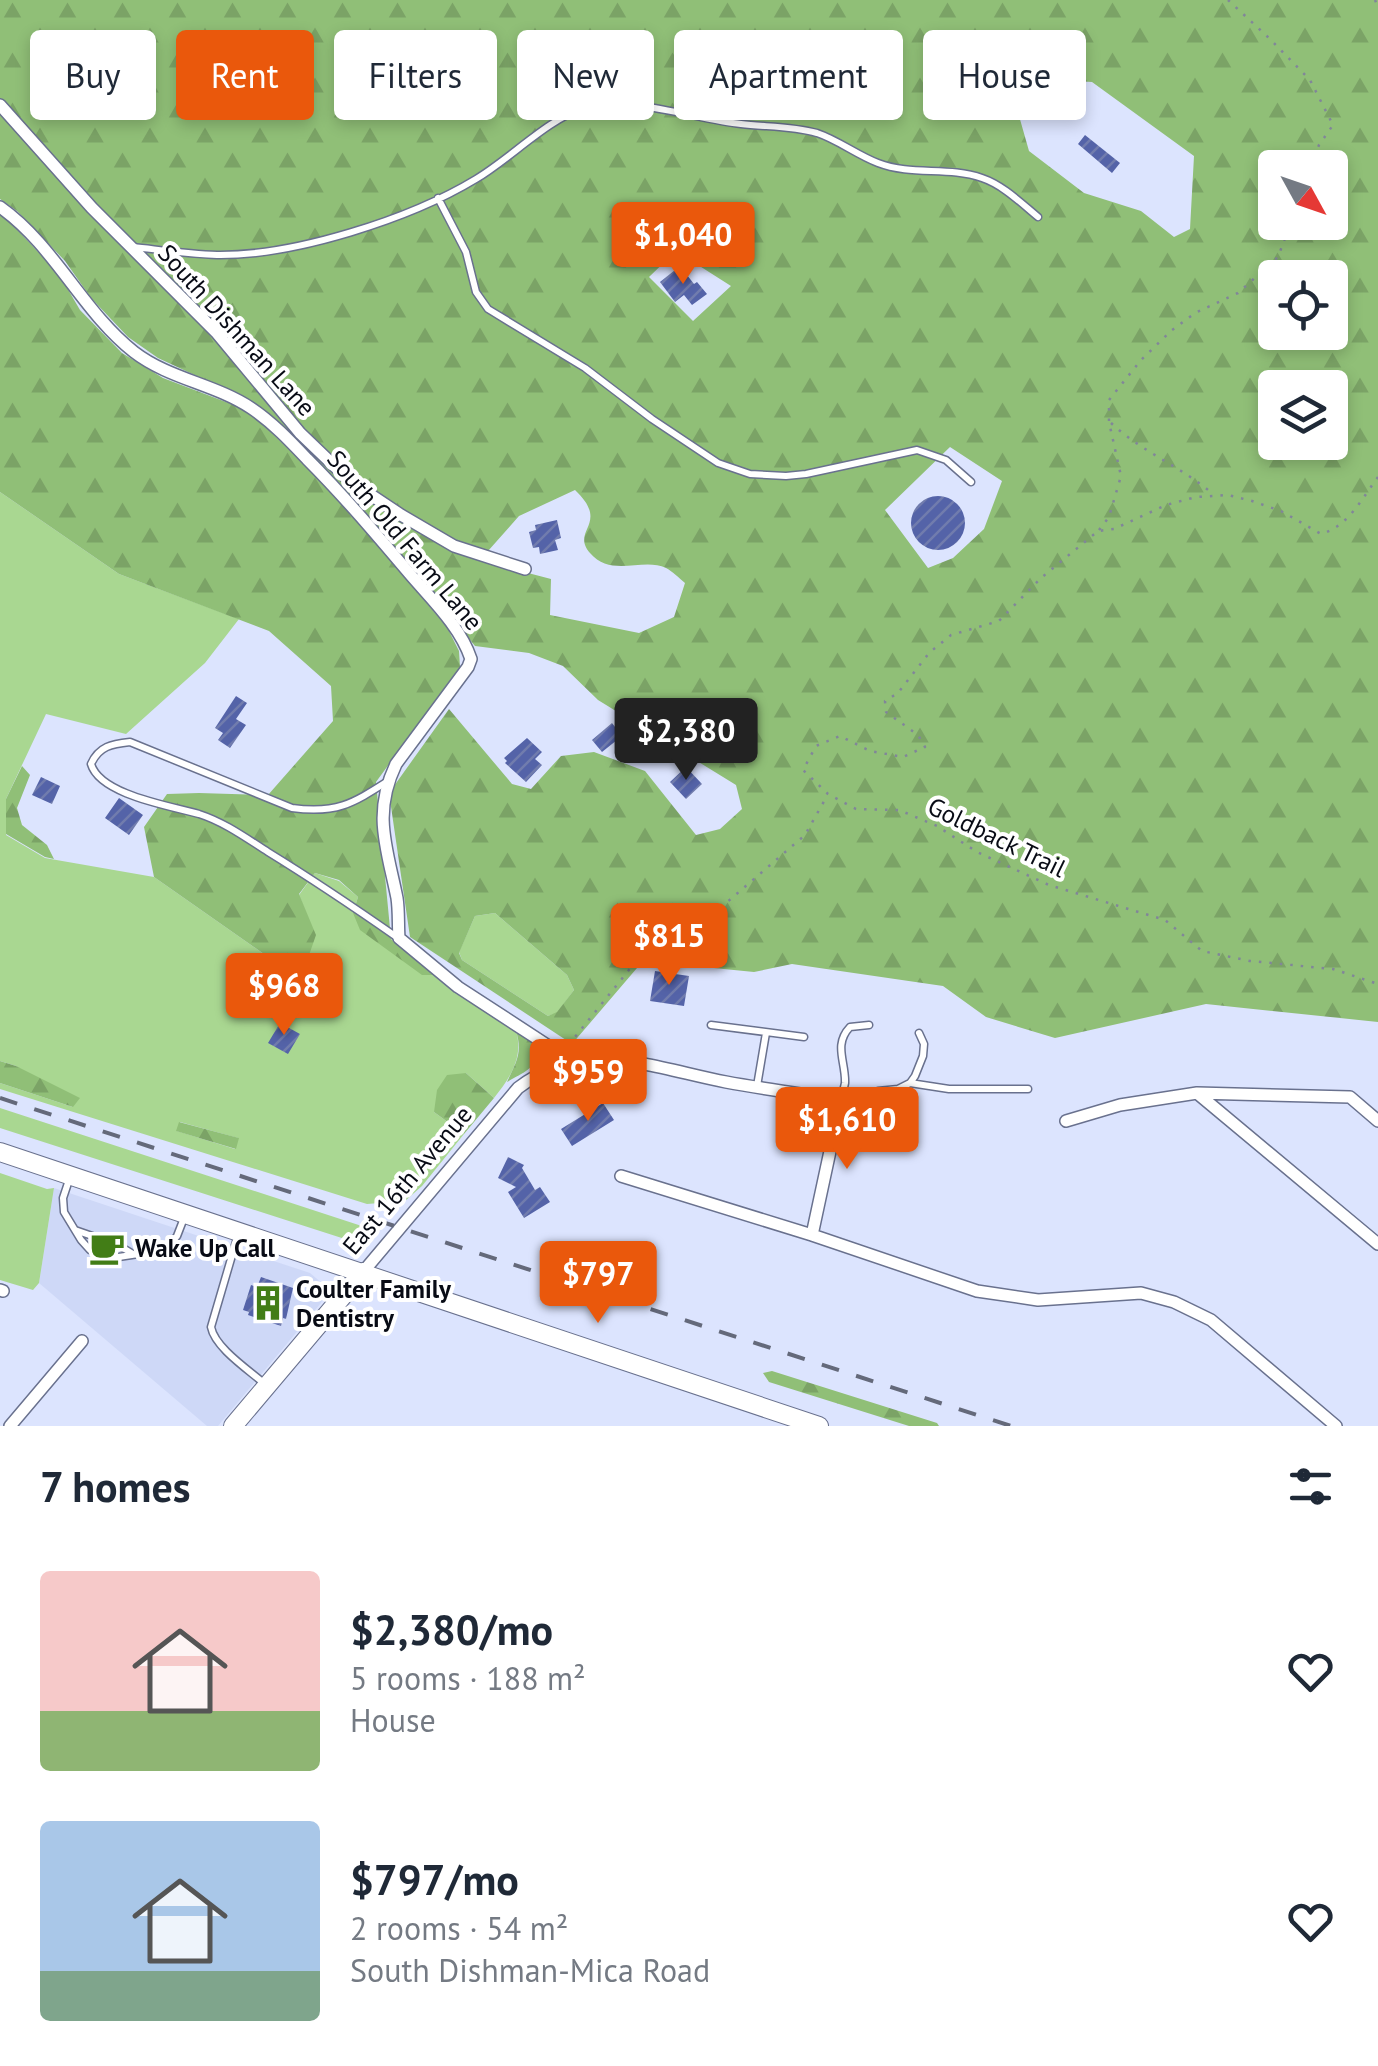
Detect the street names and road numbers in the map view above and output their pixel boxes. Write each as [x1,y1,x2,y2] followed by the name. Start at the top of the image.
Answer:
[151,237,323,423] street label: South Dishman Lane
[320,443,490,637] street label: South Old Farm Lane
[923,790,1072,885] street label: Goldback Trail
[335,1099,479,1261] street label: East 16th Avenue

